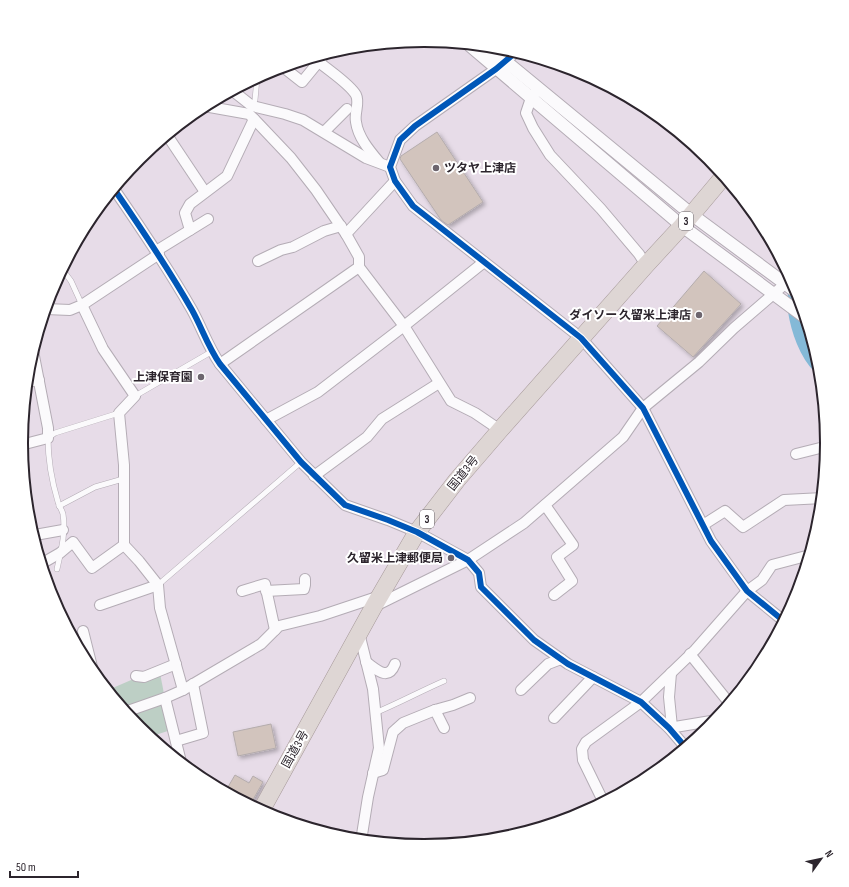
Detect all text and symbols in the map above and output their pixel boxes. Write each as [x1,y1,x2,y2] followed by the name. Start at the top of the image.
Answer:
[444,161,516,176] place label: ツタヤ上津店
[431,163,441,173] marker: ツタヤ上津店
[679,212,693,230] road number: 3
[569,308,691,323] place label: ダイソー 久留米上津店
[694,310,704,320] marker: ダイソー 久留米上津店
[133,370,193,385] place label: 上津保育園
[196,372,206,382] marker: 上津保育園
[445,453,482,494] street label: 国道3号
[420,510,434,528] road number: 3
[347,551,443,566] place label: 久留米上津郵便局
[446,553,456,563] marker: 久留米上津郵便局
[279,728,312,771] street label: 国道3号
[801,839,841,879] north arrow
[822,848,836,860] text: N
[10,853,78,879] scale bar
[16,860,36,875] text: 50 m

